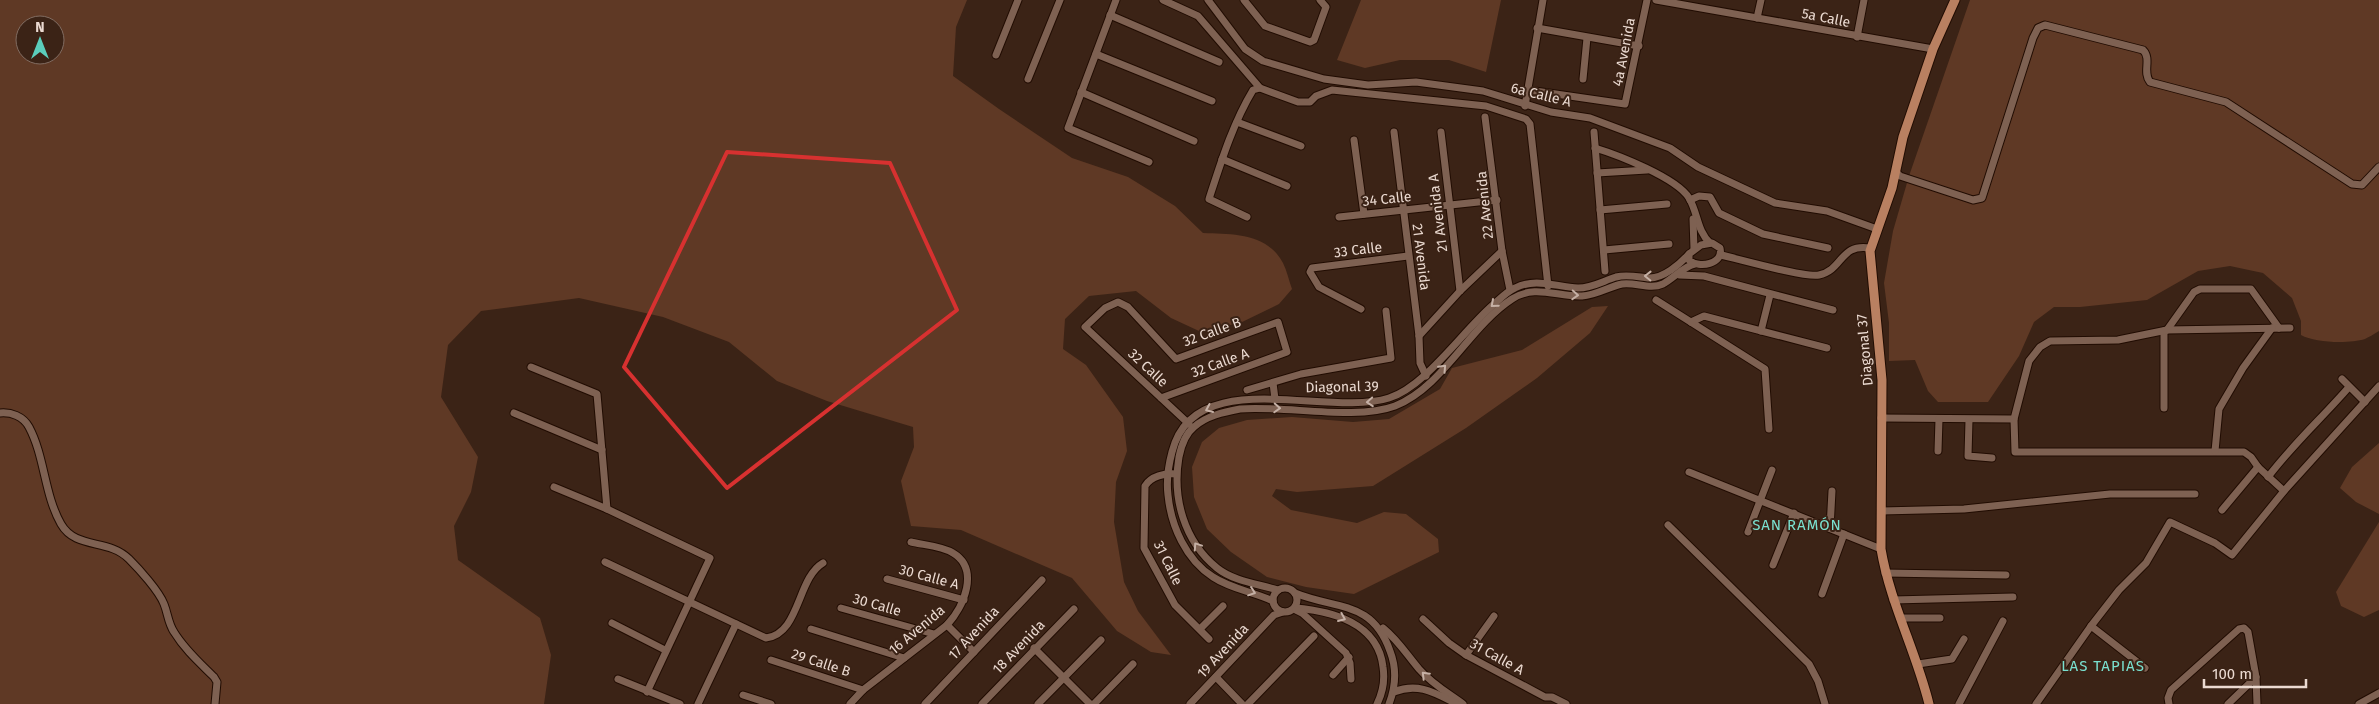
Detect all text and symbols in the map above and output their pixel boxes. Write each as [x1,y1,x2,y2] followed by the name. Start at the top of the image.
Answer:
[1800,5,1852,31] street label: 5a Calle
[15,15,65,65] north arrow
[1609,16,1639,88] street label: 4a Avenida
[35,19,45,36] text: N
[1509,79,1573,111] street label: 6a Calle A
[1473,170,1497,240] street label: 22 Avenida
[1425,173,1451,253] street label: 21 Avenida A
[1362,188,1412,210] street label: 34 Calle
[1408,223,1434,291] street label: 21 Avenida
[1333,239,1383,261] street label: 33 Calle
[1643,271,1651,282] one-way arrow
[1571,290,1579,301] one-way arrow
[1491,298,1500,307] one-way arrow
[1853,313,1877,387] street label: Diagonal 37
[1181,314,1243,350] street label: 32 Calle B
[1124,345,1172,391] street label: 32 Calle
[1189,345,1251,381] street label: 32 Calle A
[1437,365,1446,374] one-way arrow
[1305,378,1379,396] street label: Diagonal 39
[1365,396,1373,407] one-way arrow
[1205,403,1214,414] one-way arrow
[1273,403,1281,414] one-way arrow
[1752,516,1842,534] district label: SAN RAMÓN
[1150,538,1186,588] street label: 31 Calle
[1194,542,1203,552] one-way arrow
[897,561,961,593] street label: 30 Calle A
[1247,586,1255,596] one-way arrow
[851,590,903,620] street label: 30 Calle
[886,602,948,658] street label: 16 Avenida
[945,603,1003,663] street label: 17 Avenida
[1337,612,1346,622] one-way arrow
[989,617,1049,677] street label: 18 Avenida
[1194,620,1252,682] street label: 19 Avenida
[1467,635,1527,679] street label: 31 Calle A
[789,645,853,681] street label: 29 Calle B
[2204,656,2306,688] scale bar
[2061,657,2145,675] district label: LAS TAPIAS
[2212,665,2252,683] text: 100 m
[1421,671,1430,680] one-way arrow

